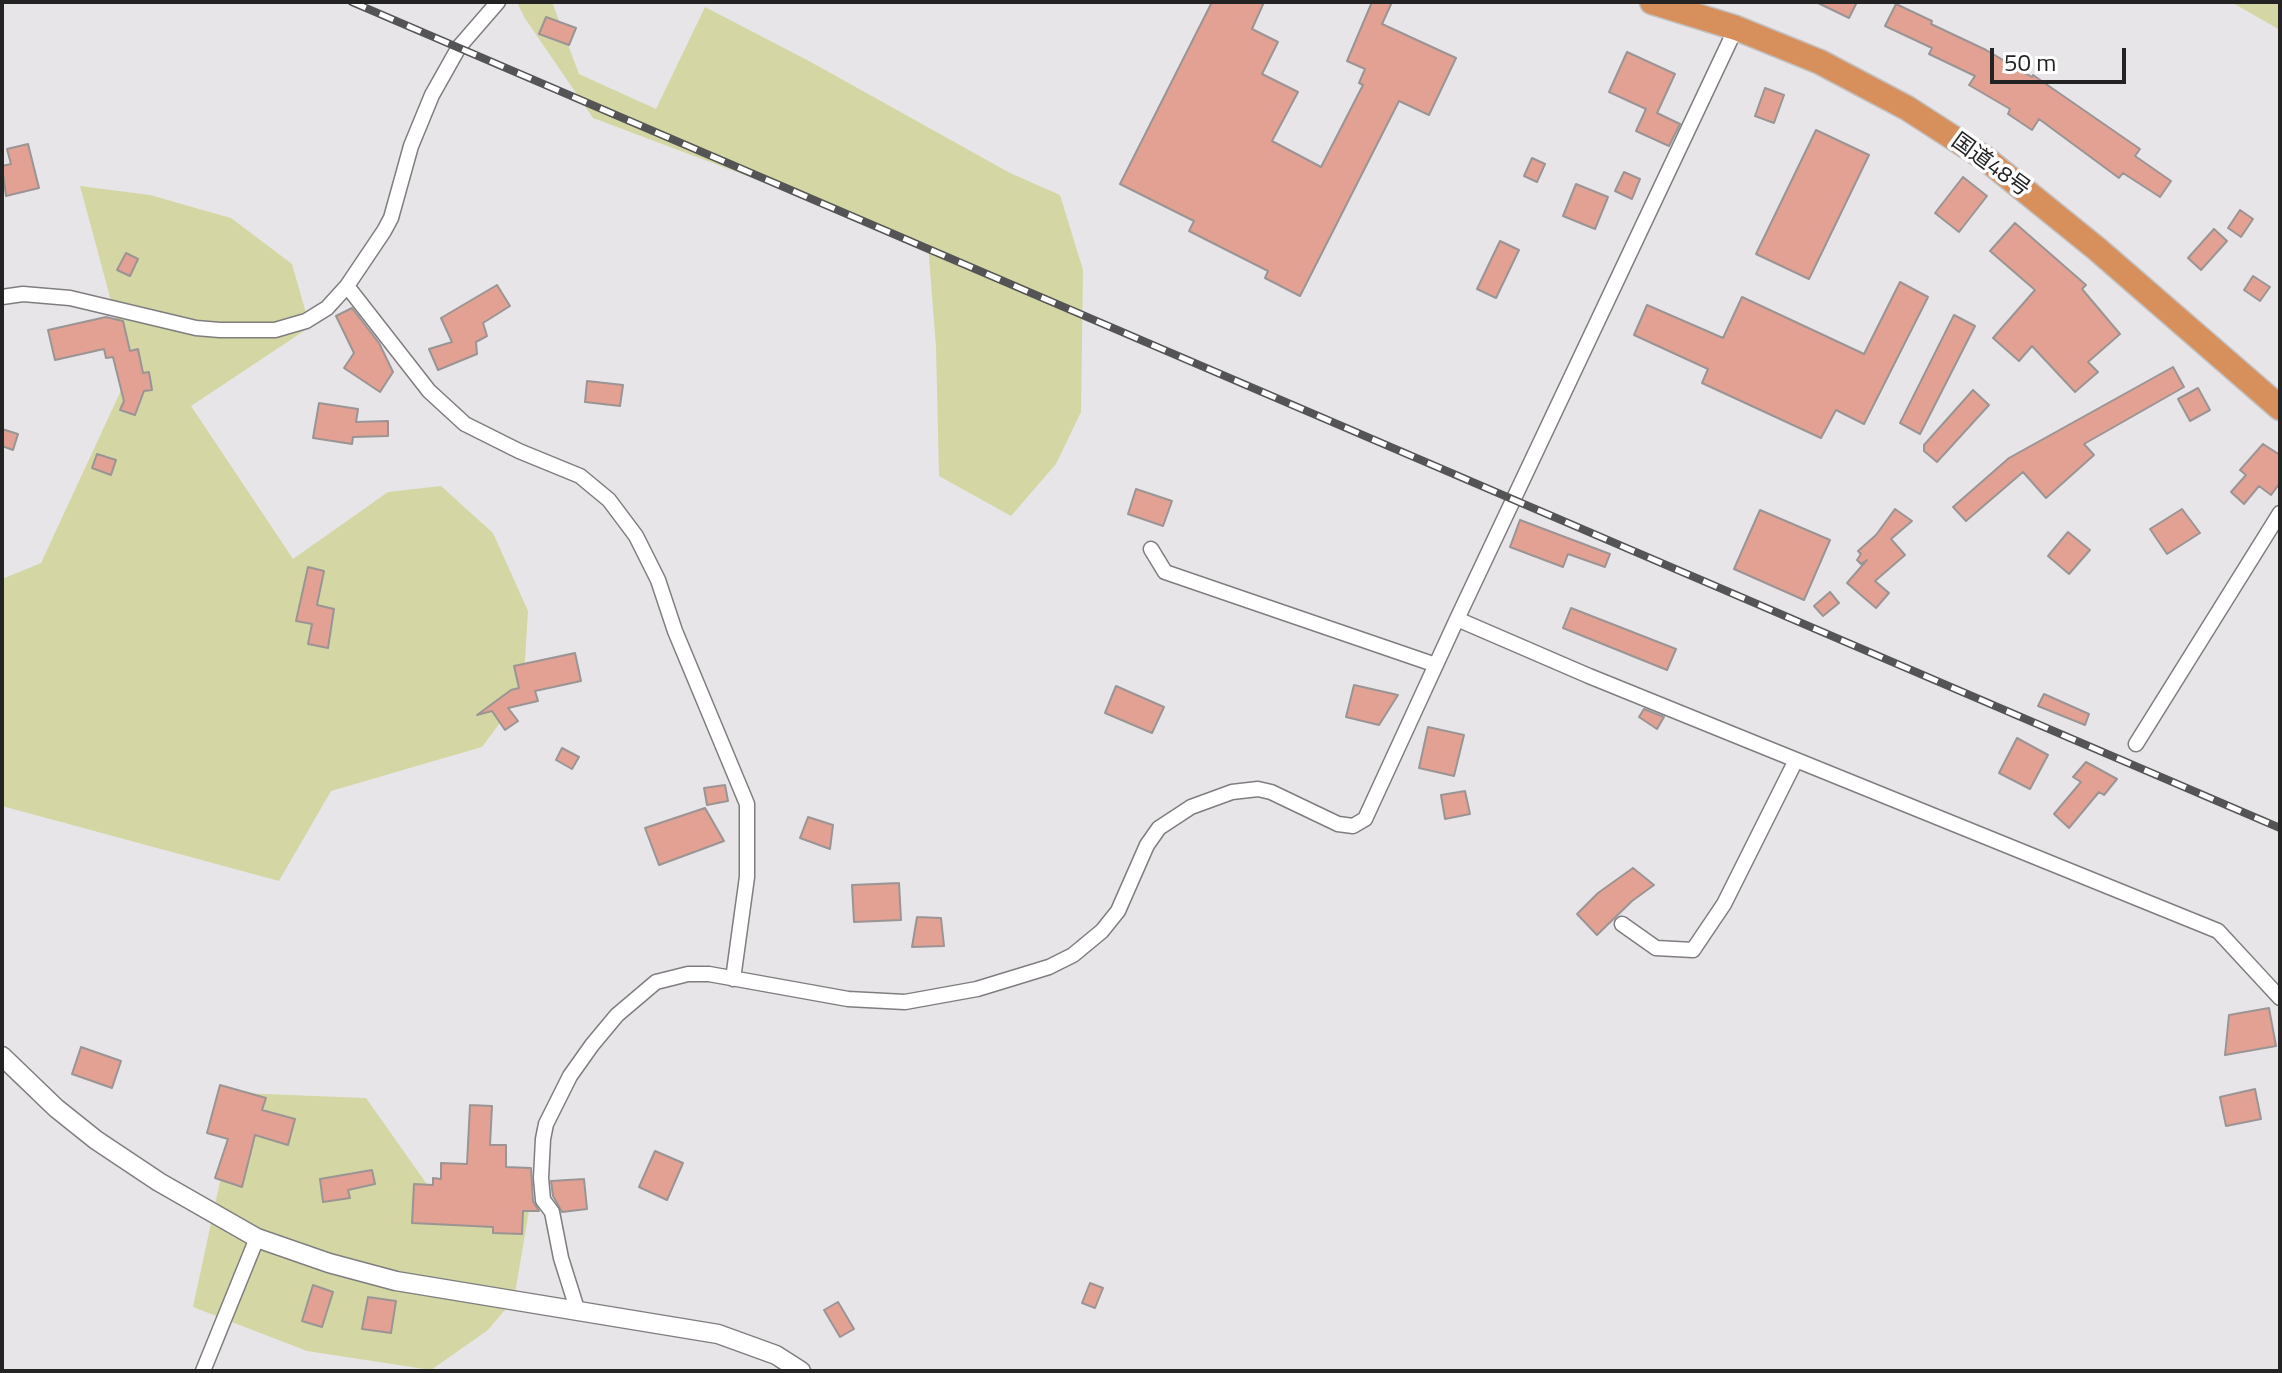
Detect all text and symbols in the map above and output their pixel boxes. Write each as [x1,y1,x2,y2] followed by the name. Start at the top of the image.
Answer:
[1994,32,2130,82] scale bar
[2004,44,2056,80] text: 50 m
[1946,129,2034,203] street label: 国道48号

